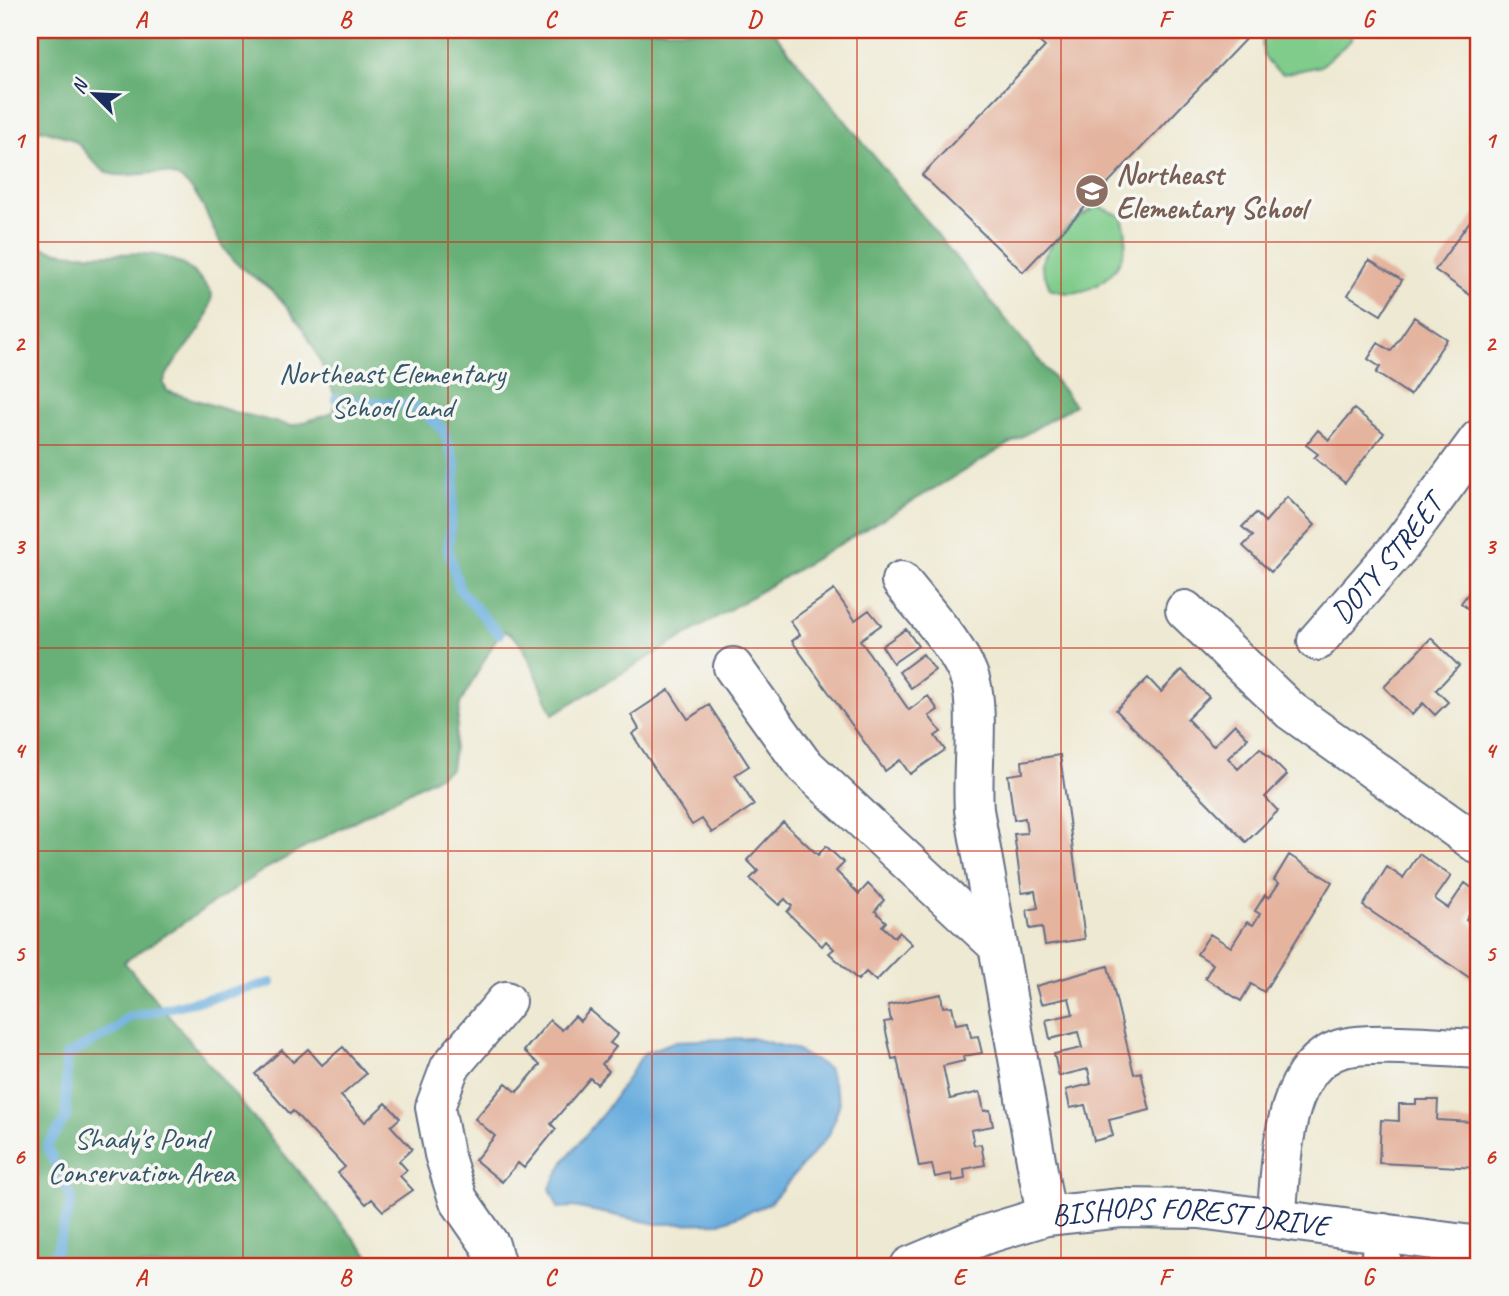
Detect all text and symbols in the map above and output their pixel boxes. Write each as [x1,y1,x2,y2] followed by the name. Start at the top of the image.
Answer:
[135,5,149,34] text: A
[339,5,353,34] text: B
[545,5,559,34] text: C
[747,5,763,34] text: D
[953,5,969,34] text: E
[1159,5,1175,34] text: F
[1362,5,1377,34] text: G
[60,60,130,130] north arrow
[66,74,94,98] text: N
[14,126,27,155] text: 1
[1485,126,1498,155] text: 1
[1116,155,1312,227] place label: Northeast Elementary School
[1073,172,1111,210] school or university icon: Northeast Elementary School
[14,329,27,358] text: 2
[1485,329,1498,358] text: 2
[279,354,507,426] park label: Northeast Elementary School Land
[1322,482,1455,631] street label: DOTY STREET
[14,532,27,561] text: 3
[1485,532,1498,561] text: 3
[14,736,27,765] text: 4
[1485,736,1498,765] text: 4
[14,939,26,968] text: 5
[1485,939,1497,968] text: 5
[48,1119,236,1191] park label: Shady's Pond Conservation Area
[14,1142,27,1171] text: 6
[1485,1142,1498,1171] text: 6
[1050,1188,1334,1245] street label: BISHOPS FOREST DRIVE
[135,1263,149,1292] text: A
[339,1263,353,1292] text: B
[545,1263,559,1292] text: C
[747,1263,763,1292] text: D
[953,1263,969,1292] text: E
[1159,1263,1175,1292] text: F
[1362,1263,1377,1292] text: G

